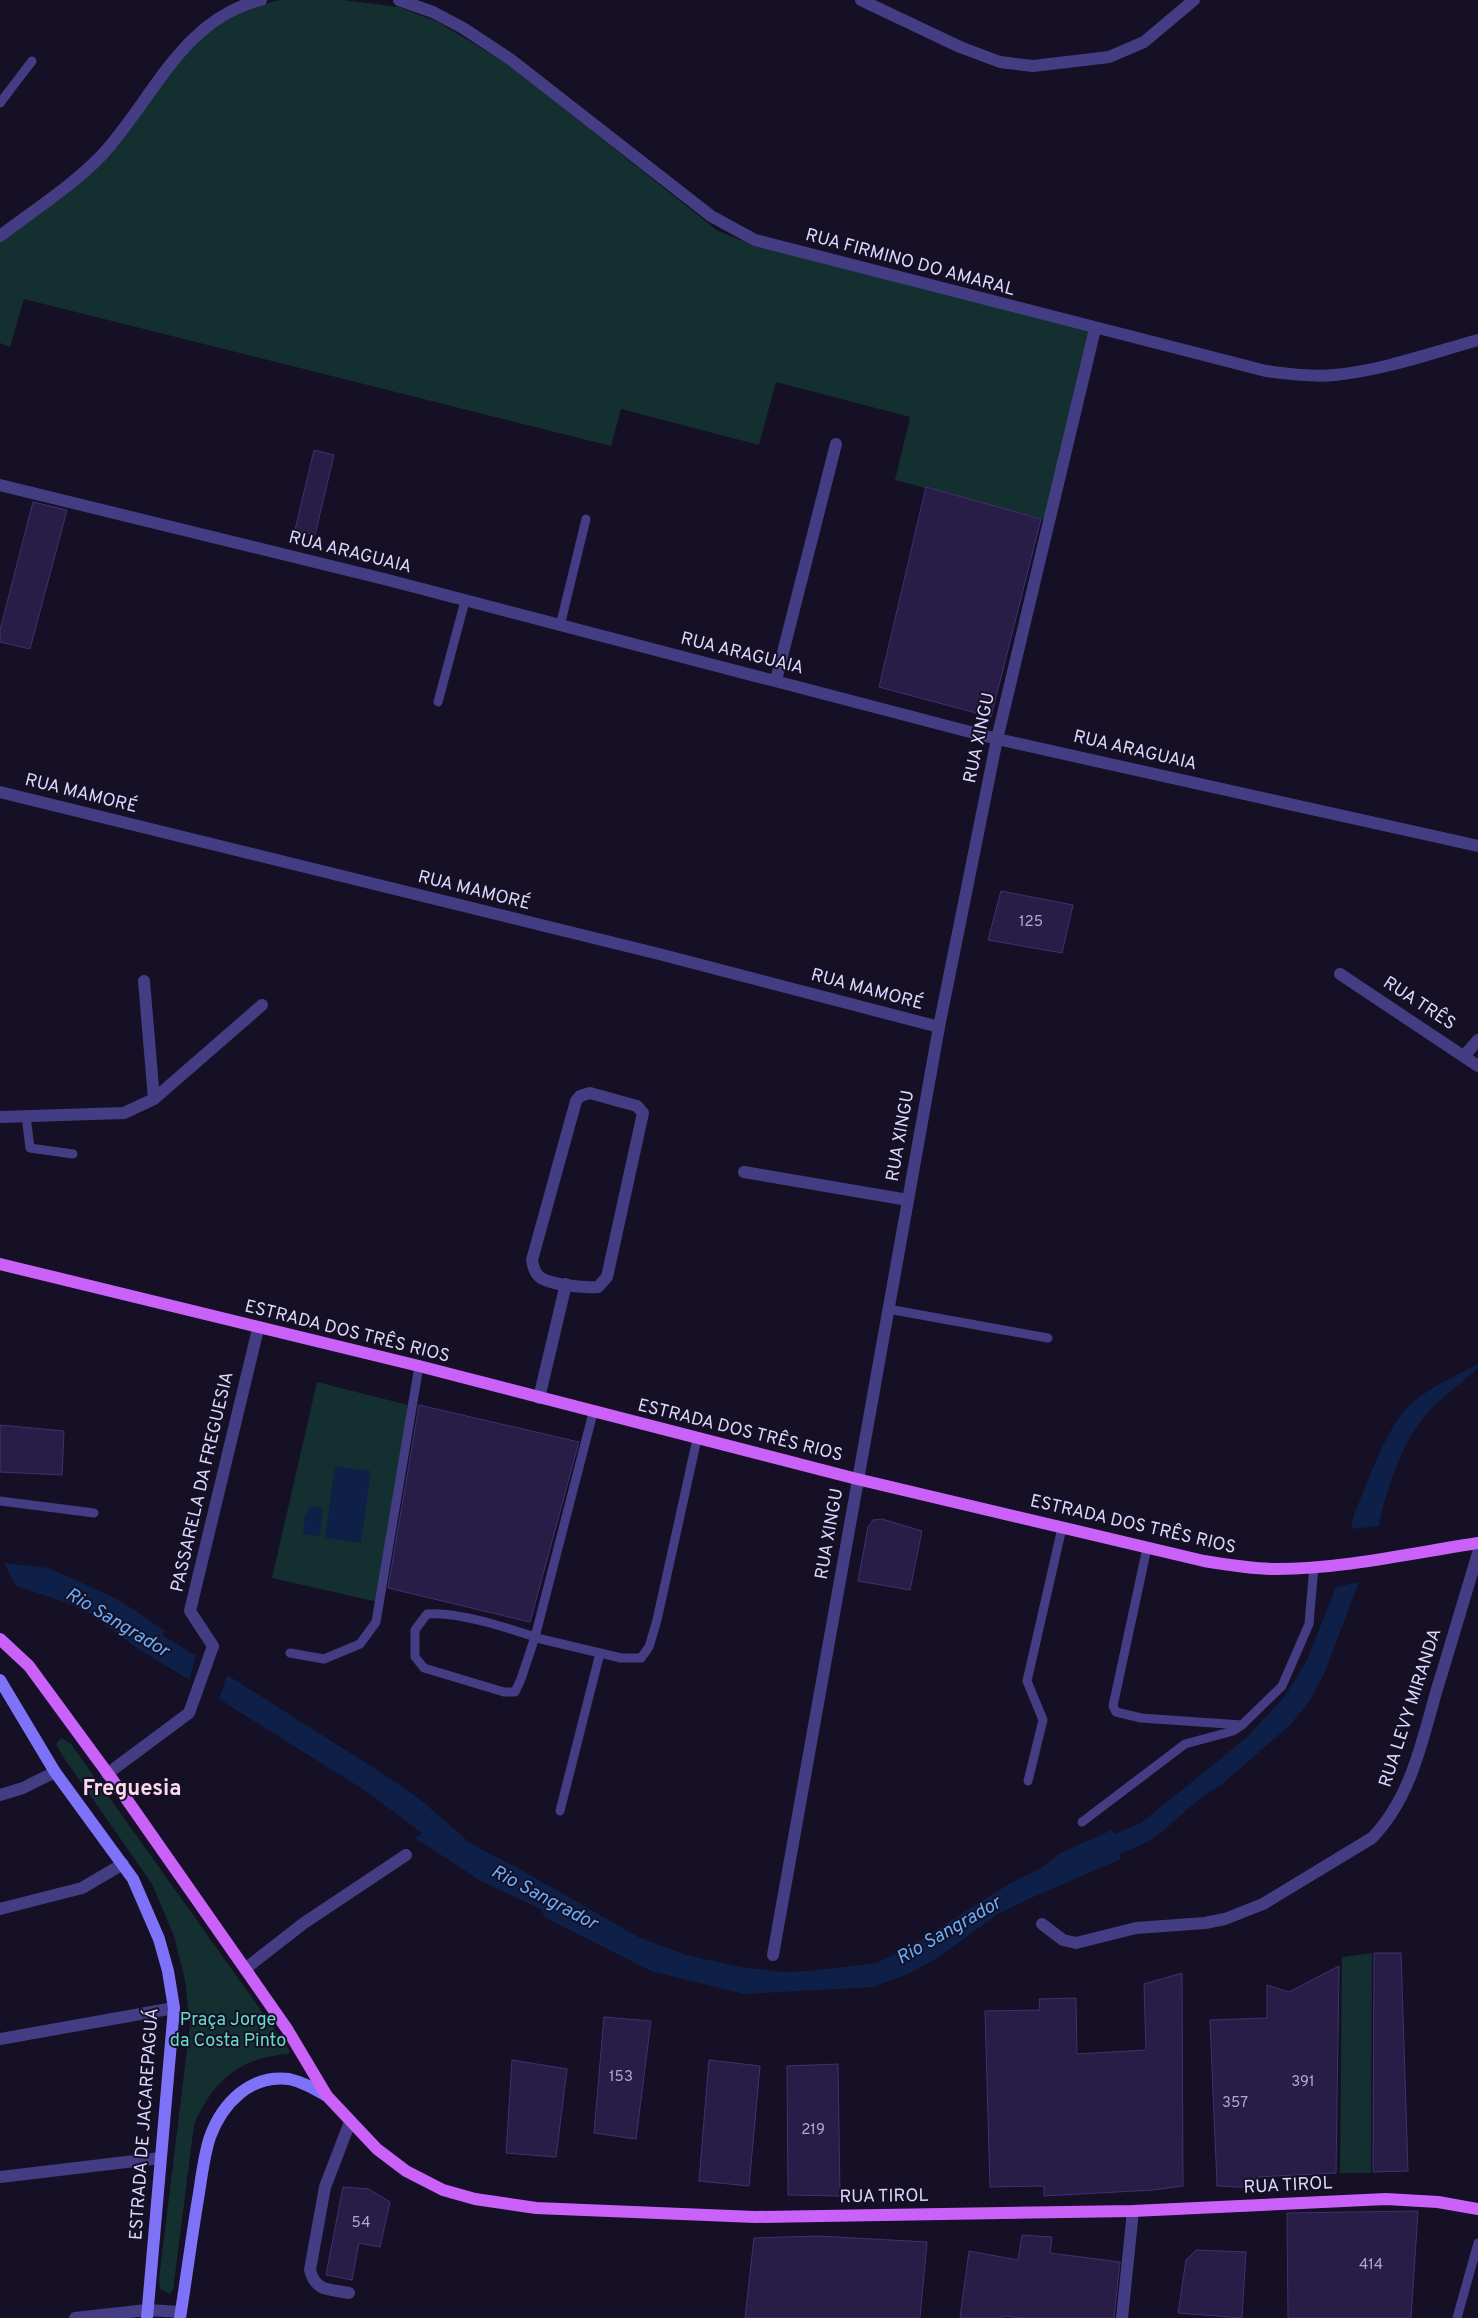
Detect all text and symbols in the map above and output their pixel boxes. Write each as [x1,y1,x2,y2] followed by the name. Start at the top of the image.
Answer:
[803,224,1017,302] street label: RUA FIRMINO DO AMARAL
[286,527,414,579] street label: RUA ARAGUAIA
[678,628,806,680] street label: RUA ARAGUAIA
[959,690,1001,786] street label: RUA XINGU
[1071,726,1199,776] street label: RUA ARAGUAIA
[22,767,140,819] street label: RUA MAMORÉ
[415,864,533,916] street label: RUA MAMORÉ
[1019,913,1043,932] house number: 125
[808,962,926,1016] street label: RUA MAMORÉ
[1378,970,1461,1036] street label: RUA TRÊS
[882,1089,920,1183] street label: RUA XINGU
[242,1293,452,1369] street label: ESTRADA DOS TRÊS RIOS
[166,1369,240,1595] street label: PASSARELA DA FREGUESIA
[635,1392,845,1468] street label: ESTRADA DOS TRÊS RIOS
[811,1487,849,1581] street label: RUA XINGU
[1028,1488,1239,1560] street label: ESTRADA DOS TRÊS RIOS
[61,1583,175,1664] water label: Rio Sangrador
[1374,1626,1448,1790] street label: RUA LEVY MIRANDA
[82,1776,182,1803] district label: Freguesia
[487,1860,603,1937] water label: Rio Sangrador
[892,1890,1007,1971] water label: Rio Sangrador
[123,2007,165,2241] street label: ESTRADA DE JACAREPAGUÁ
[170,2009,286,2053] park label: Praça Jorge da Costa Pinto
[609,2068,633,2087] house number: 153
[1291,2073,1315,2092] house number: 391
[1222,2094,1248,2113] house number: 357
[801,2121,825,2140] house number: 219
[1243,2172,1333,2200] street label: RUA TIROL
[839,2185,929,2209] street label: RUA TIROL
[352,2214,370,2233] house number: 54
[1359,2256,1383,2275] house number: 414

